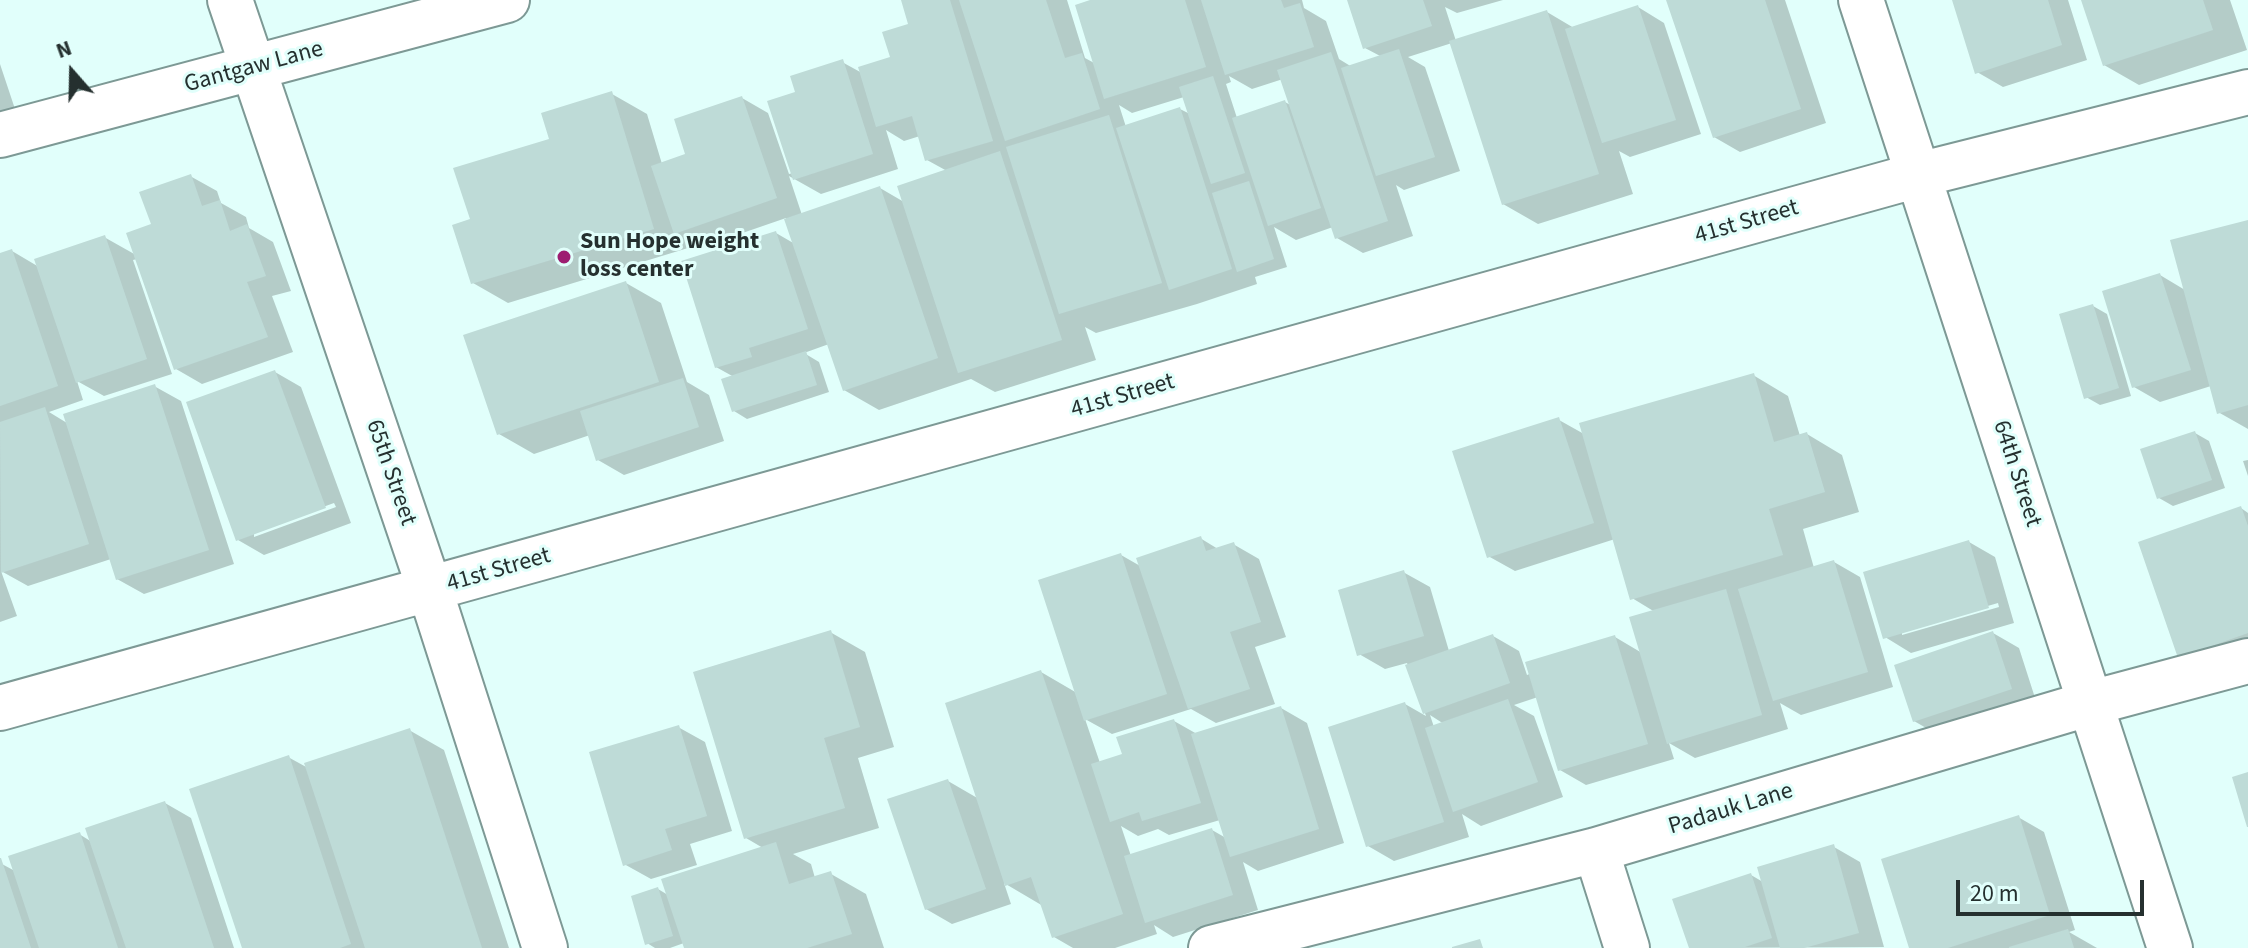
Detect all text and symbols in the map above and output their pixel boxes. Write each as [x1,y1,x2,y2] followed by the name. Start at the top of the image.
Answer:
[32,32,112,112] north arrow
[51,32,76,67] text: N
[181,36,327,100] street label: Gantgaw Lane
[1692,194,1802,252] street label: 41st Street
[580,229,759,285] place label: Sun Hope weight loss center
[555,248,573,266] marker: Sun Hope weight loss center
[1068,368,1178,426] street label: 41st Street
[358,416,422,530] street label: 65th Street
[1985,417,2047,531] street label: 64th Street
[444,542,554,600] street label: 41st Street
[1665,777,1797,843] street label: Padauk Lane
[1960,864,2148,914] scale bar
[1970,876,2019,911] text: 20 m

